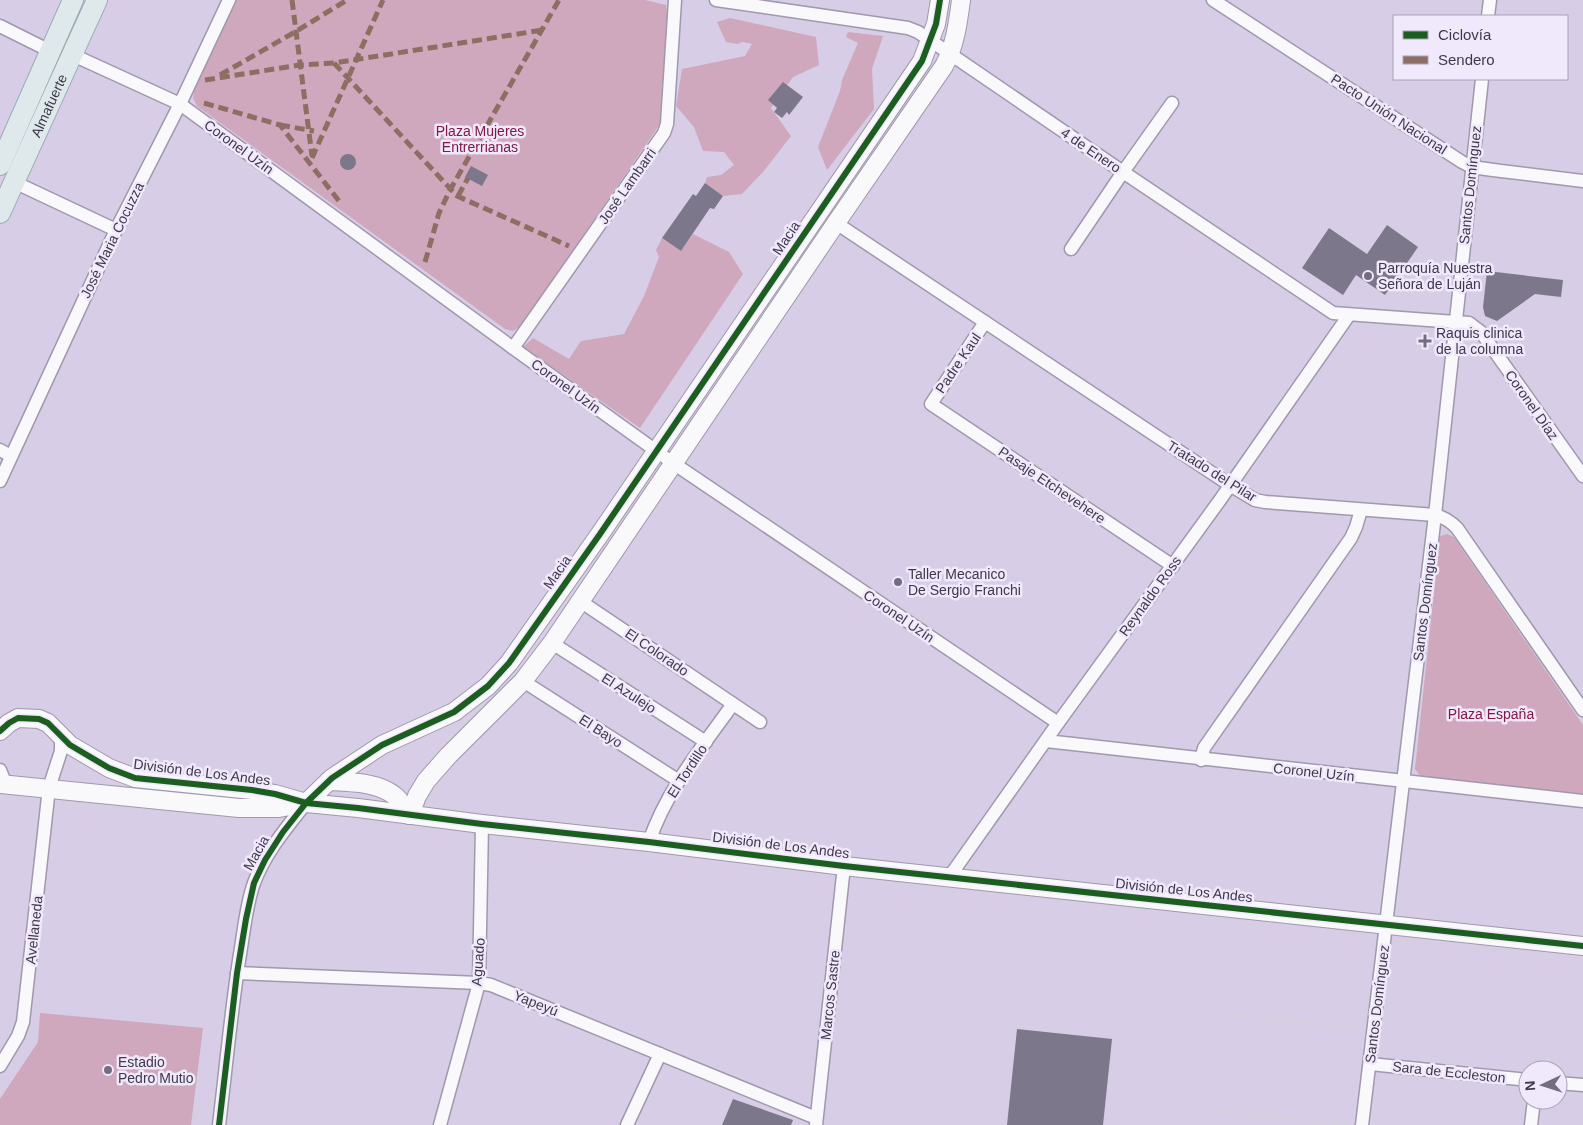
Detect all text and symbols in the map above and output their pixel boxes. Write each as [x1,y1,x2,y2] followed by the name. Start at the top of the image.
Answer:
[1393,15,1568,80] legend
[1438,26,1492,43] text: Ciclovía
[1438,51,1495,68] text: Sendero
[28,71,70,140] street label: Almafuerte
[1328,71,1450,157] street label: Pacto Unión Nacional
[201,117,277,177] street label: Coronel Uzín
[436,123,524,155] park label: Plaza Mujeres Entrerrianas
[1058,124,1124,176] street label: 4 de Enero
[1456,125,1484,245] street label: Santos Domínguez
[595,145,659,227] street label: José Lambarri
[77,179,147,301] street label: José Maria Cocuzza
[769,218,803,258] street label: Macia
[1378,260,1493,292] place label: Parroquía Nuestra Señora de Luján
[1362,270,1374,282] marker: Parroquía Nuestra Señora de Luján
[1436,325,1523,357] place label: Raquis clinica de la columna
[932,330,984,396] street label: Padre Kaul
[1418,334,1432,348] marker: Raquis clinica de la columna
[528,356,604,416] street label: Coronel Uzín
[1502,367,1562,443] street label: Coronel Díaz
[1164,437,1260,505] street label: Tratado del Pilar
[996,443,1109,527] street label: Pasaje Etchevehere
[1410,542,1440,662] street label: Santos Domínguez
[540,552,574,592] street label: Macia
[1116,553,1184,639] street label: Reynaldo Ross
[908,566,1021,598] place label: Taller Mecanico De Sergio Franchi
[892,576,904,588] marker: Taller Mecanico De Sergio Franchi
[861,587,937,645] street label: Coronel Uzín
[622,625,692,679] street label: El Colorado
[599,670,659,717] street label: El Azulejo
[1448,706,1534,722] park label: Plaza España
[576,711,626,751] street label: El Bayo
[664,741,710,801] street label: El Tordillo
[133,756,271,788] street label: División de Los Andes
[1273,760,1355,784] street label: Coronel Uzín
[712,829,850,861] street label: División de Los Andes
[240,833,272,873] street label: Macia
[1115,875,1253,905] street label: División de Los Andes
[22,895,46,965] street label: Avellaneda
[468,937,488,987] street label: Aguado
[1362,944,1392,1064] street label: Santos Domínguez
[817,949,843,1041] street label: Marcos Sastre
[511,987,561,1019] street label: Yapeyú
[118,1054,194,1086] place label: Estadio Pedro Mutio
[1392,1058,1506,1086] street label: Sara de Eccleston
[1518,1060,1568,1110] north arrow
[102,1064,114,1076] marker: Estadio Pedro Mutio
[1522,1080,1538,1092] text: N

